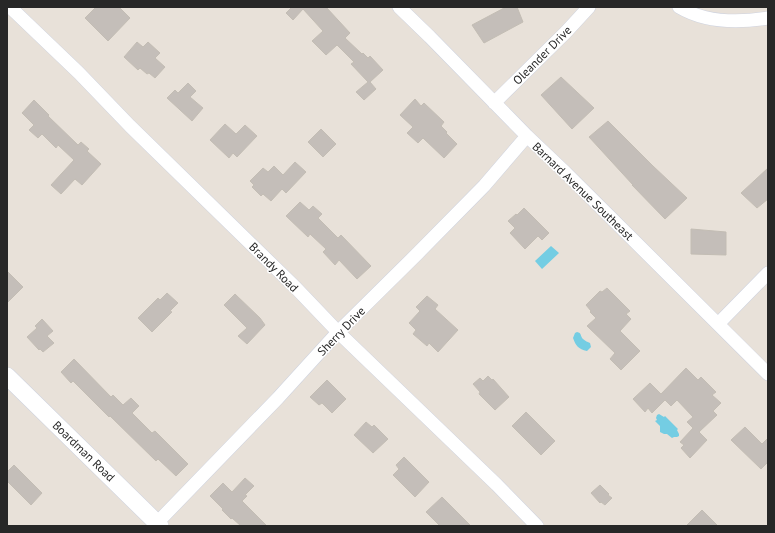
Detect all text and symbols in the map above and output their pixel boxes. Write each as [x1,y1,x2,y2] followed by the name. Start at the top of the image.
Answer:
[509,22,575,88] street label: Oleander Drive
[529,139,637,243] street label: Barnard Avenue Southeast
[246,239,302,295] street label: Brandy Road
[314,303,368,359] street label: Sherry Drive
[50,418,118,484] street label: Boardman Road

